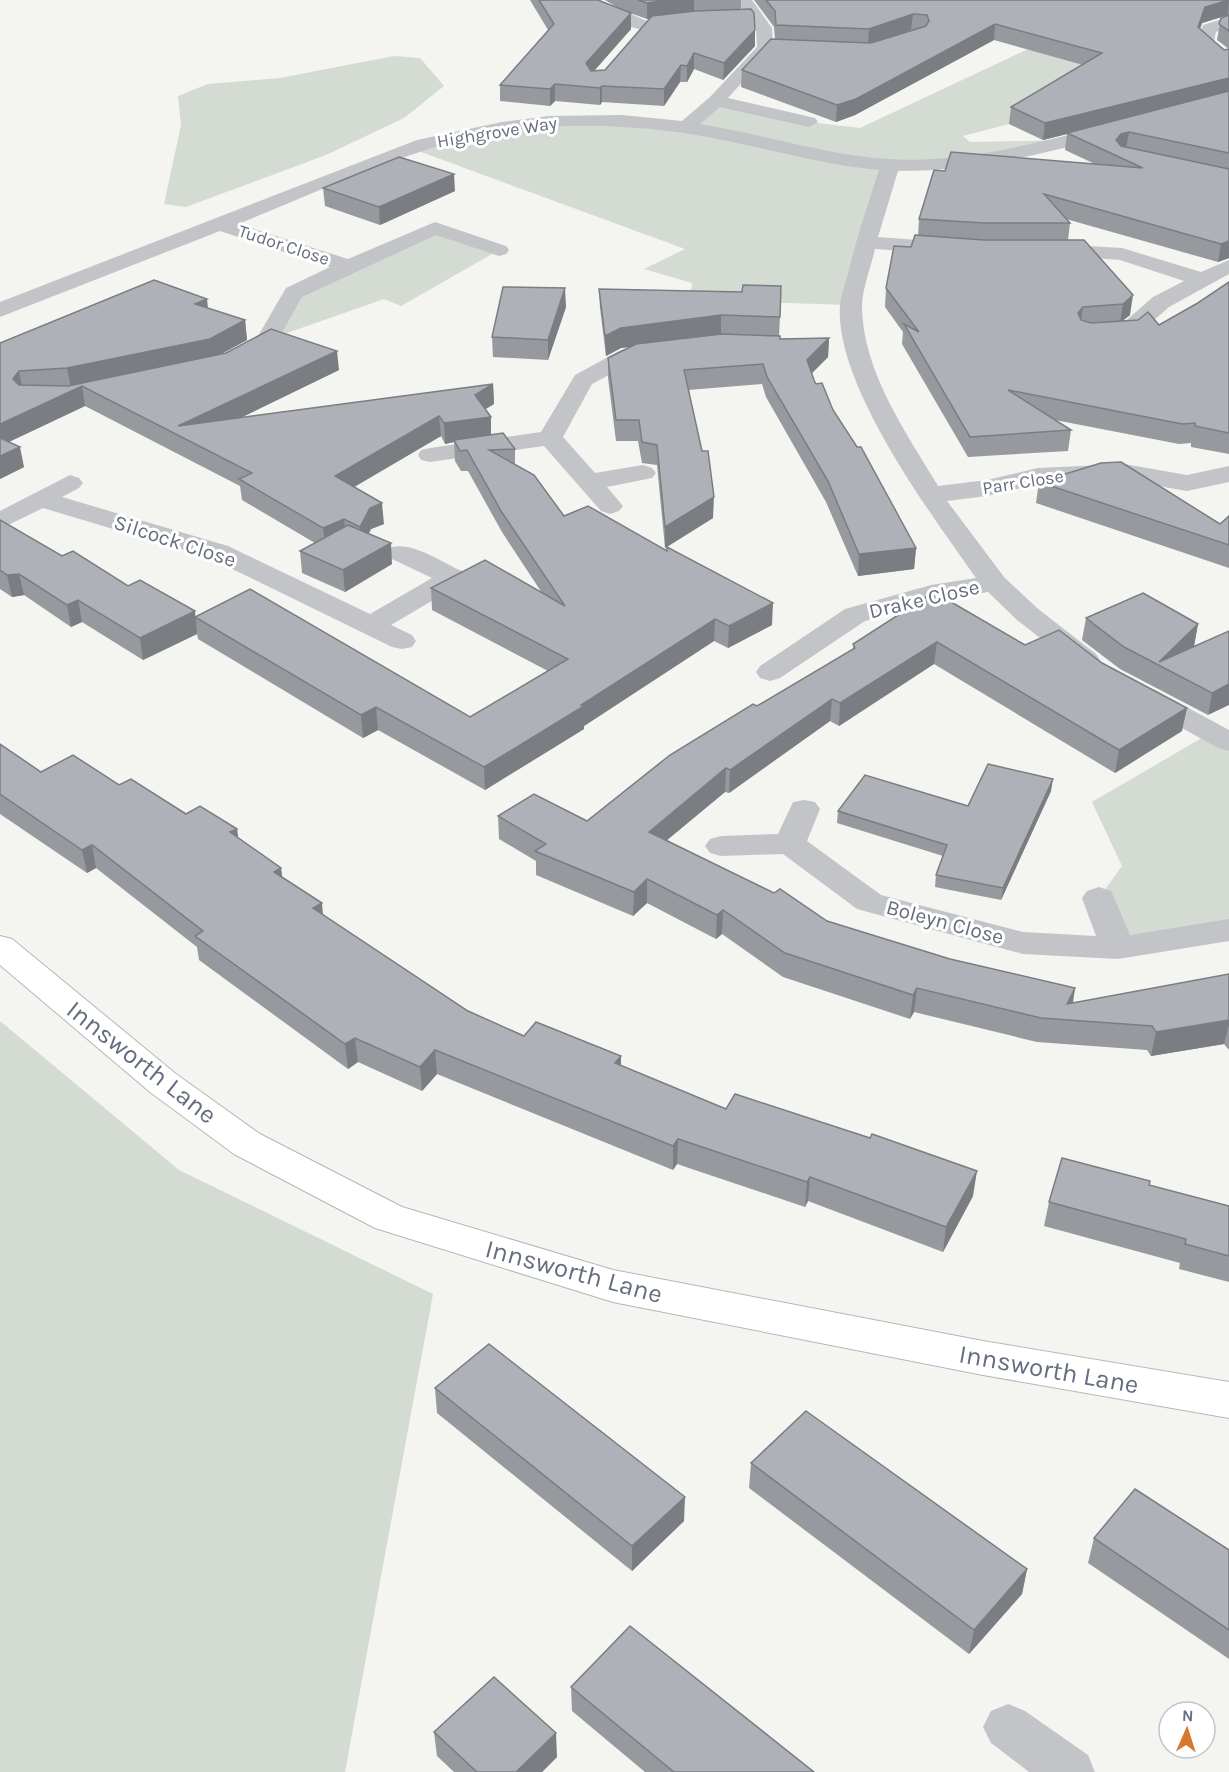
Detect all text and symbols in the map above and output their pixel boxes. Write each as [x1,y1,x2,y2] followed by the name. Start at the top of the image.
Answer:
[435,112,559,152] street label: Highgrove Way
[236,220,332,270] street label: Tudor Close
[981,465,1065,499] street label: Parr Close
[111,510,239,572] street label: Silcock Close
[866,575,982,623] street label: Drake Close
[884,895,1006,949] street label: Boleyn Close
[60,994,223,1131] street label: Innsworth Lane
[482,1233,666,1310] street label: Innsworth Lane
[957,1338,1141,1401] street label: Innsworth Lane
[1157,1700,1217,1760] north arrow
[1182,1706,1194,1725] text: N

